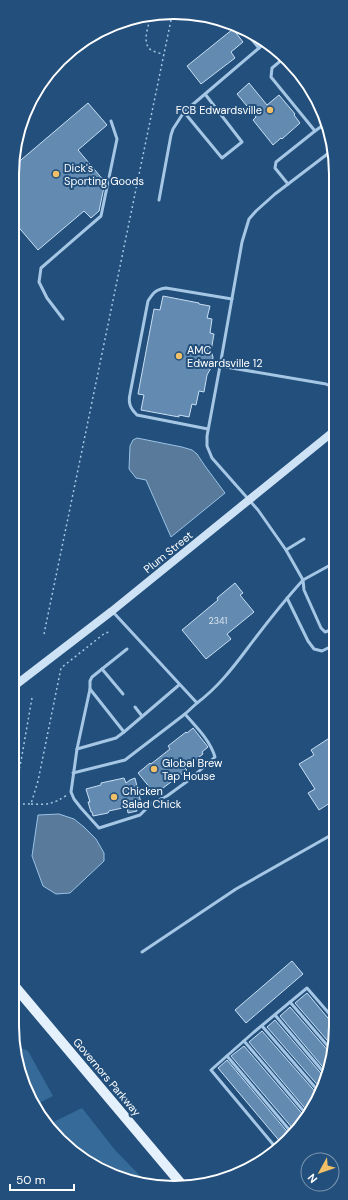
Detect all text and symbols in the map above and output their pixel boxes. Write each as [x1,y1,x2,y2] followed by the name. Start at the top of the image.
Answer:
[176,103,262,117] place label: FCB Edwardsville
[265,105,275,115] marker: FCB Edwardsville
[64,161,144,188] place label: Dick's Sporting Goods
[51,169,61,179] marker: Dick's Sporting Goods
[187,343,263,370] place label: AMC Edwardsville 12
[174,351,184,361] marker: AMC Edwardsville 12
[141,528,195,576] street label: Plum Street
[209,615,228,627] house number: 2341
[162,756,223,783] place label: Global Brew Tap House
[149,764,159,774] marker: Global Brew Tap House
[122,784,182,811] place label: Chicken Salad Chick
[109,792,119,802] marker: Chicken Salad Chick
[70,1035,144,1119] street label: Governors Parkway
[300,1152,340,1192] north arrow
[10,1166,74,1192] scale bar
[304,1171,320,1186] text: N
[16,1172,45,1188] text: 50 m

